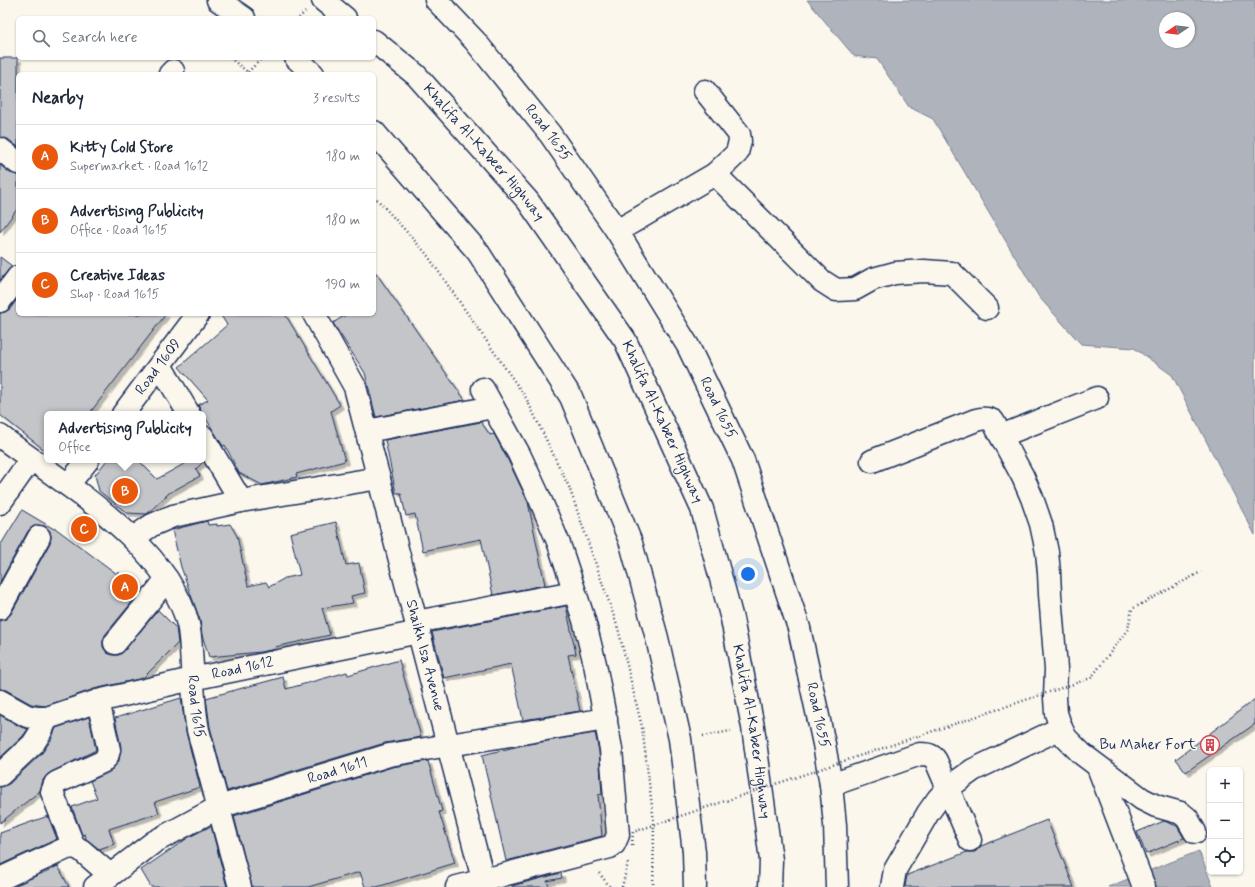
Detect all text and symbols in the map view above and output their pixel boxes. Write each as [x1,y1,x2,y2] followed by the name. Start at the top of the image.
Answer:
[1159,12,1195,48] north arrow
[16,16,376,60] search box
[30,27,52,49] icon: search
[62,28,138,48] text: Search here
[418,79,549,225] street label: Khalifa Al-Kabeer Highway
[32,87,84,109] text: Nearby
[313,90,360,107] text: 3 results
[520,100,576,165] street label: Road 1655
[70,138,173,158] text: Kitty Cold Store
[41,148,49,165] text: A
[325,148,360,165] text: 180 m
[70,158,208,175] text: Supermarket · Road 1612
[70,202,203,222] text: Advertising Publicity
[41,212,49,229] text: B
[325,212,360,229] text: 180 m
[70,222,168,239] text: Office · Road 1615
[70,266,165,286] text: Creative Ideas
[40,276,50,293] text: C
[325,276,360,293] text: 190 m
[70,286,159,303] text: Shop · Road 1615
[131,335,186,399] street label: Road 1609
[617,337,708,506] street label: Khalifa Al-Kabeer Highway
[694,374,741,442] street label: Road 1655
[44,411,206,463] popup
[58,419,192,439] text: Advertising Publicity
[58,439,91,456] text: Office
[112,476,138,506] pin: B
[71,514,97,544] pin: C
[738,564,758,584] your location
[112,572,138,602] pin: A
[401,597,449,714] street label: Shaikh Isa Avenue
[727,643,775,820] street label: Khalifa Al-Kabeer Highway
[210,652,275,685] street label: Road 1612
[182,674,210,741] street label: Road 1615
[801,681,835,750] street label: Road 1655
[1199,734,1221,756] building icon: Bu Maher Fort
[1099,735,1196,755] place label: Bu Maher Fort
[305,752,370,789] street label: Road 1611
[1207,767,1243,875] map controls
[1207,767,1243,803] button: +
[1207,803,1243,839] button: −
[1207,839,1243,875] button: locate

